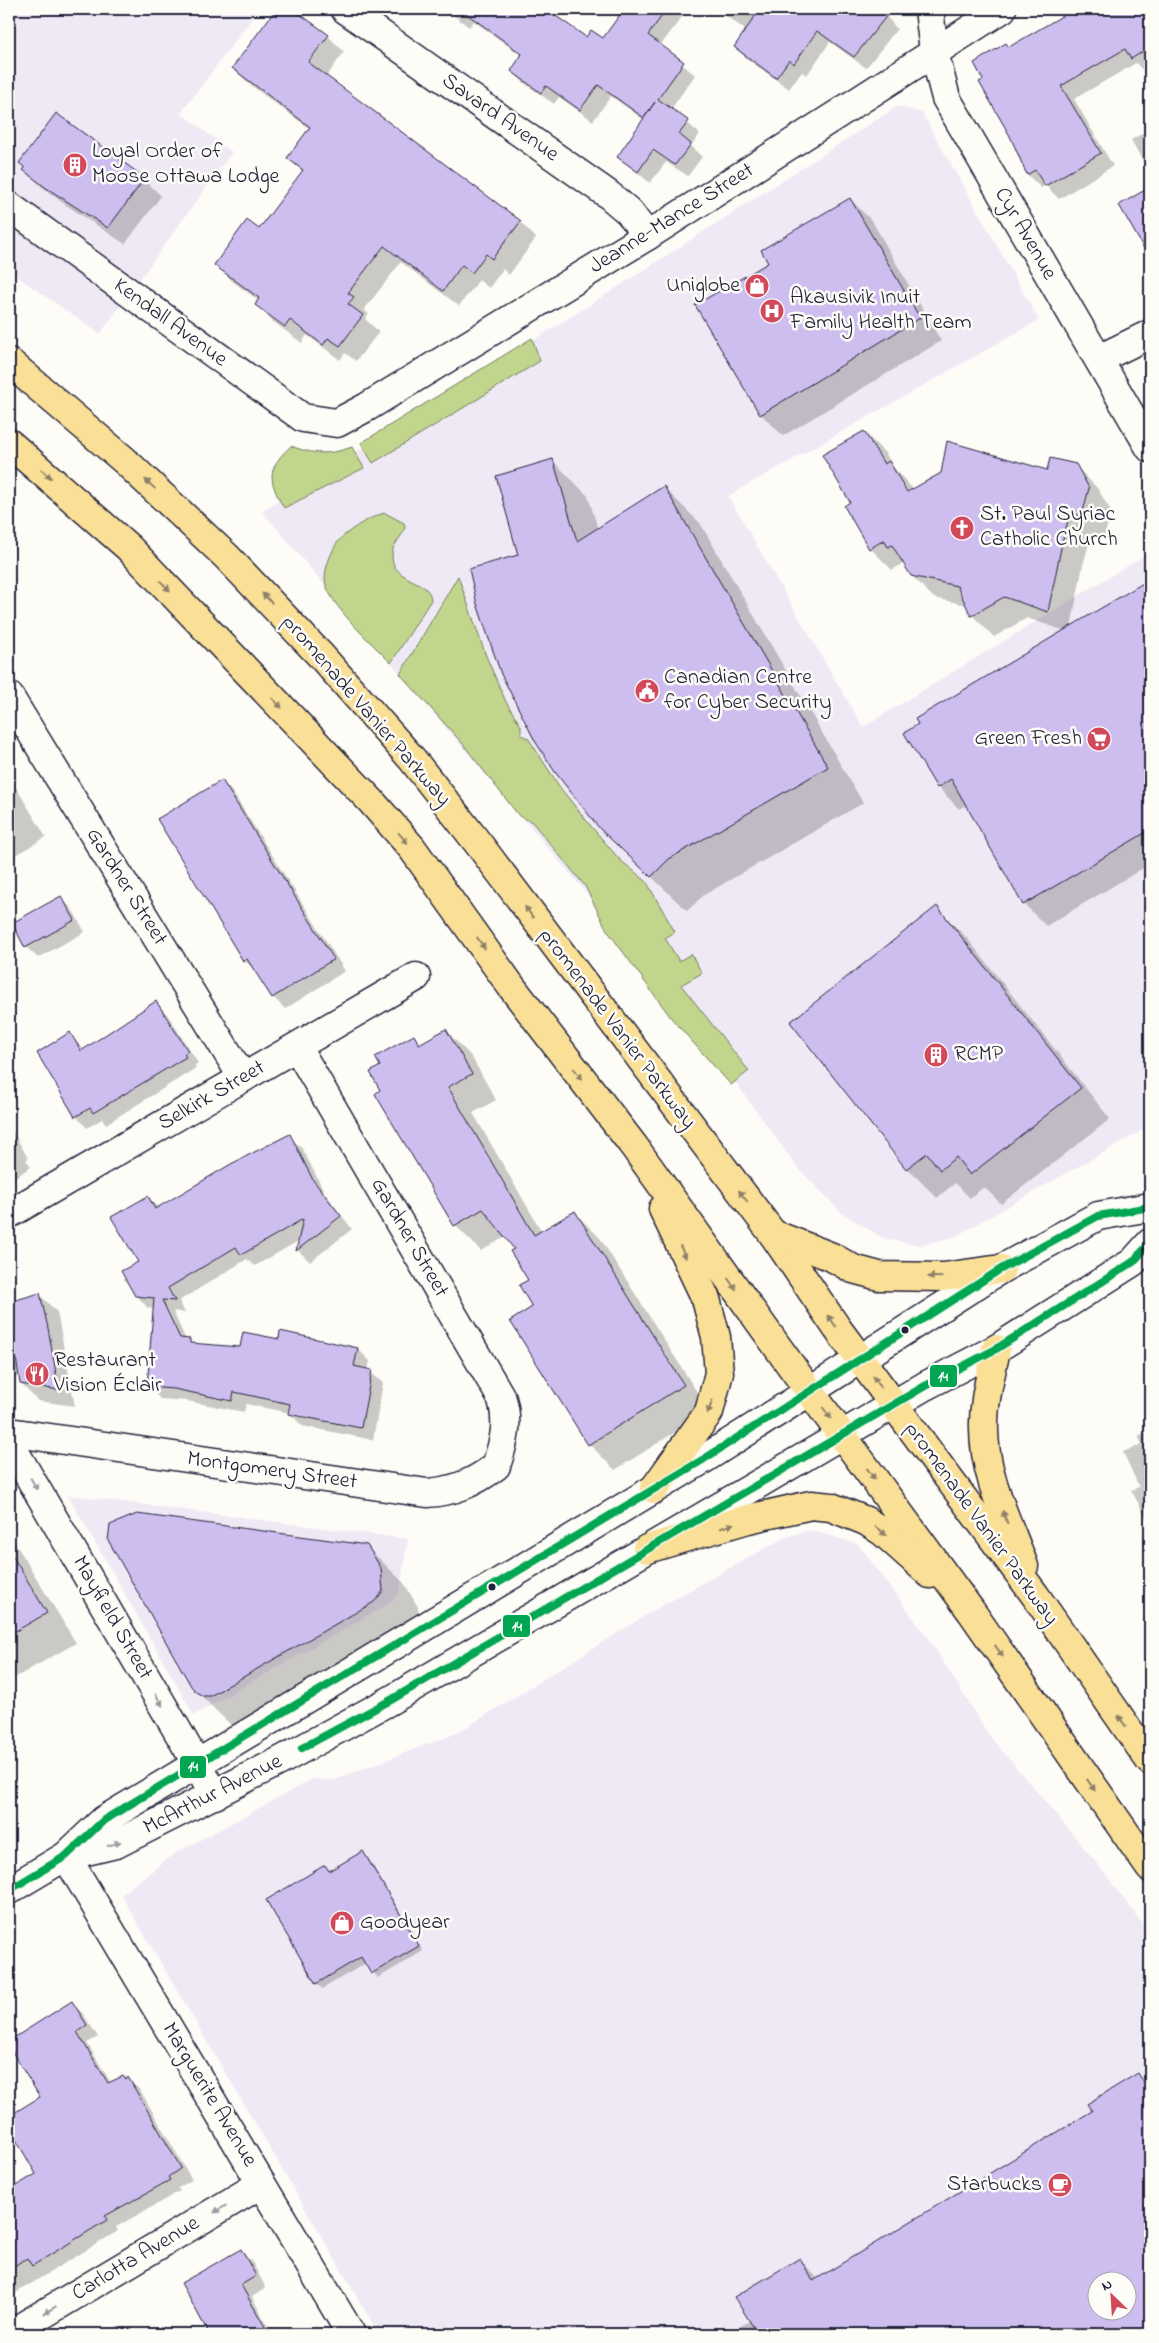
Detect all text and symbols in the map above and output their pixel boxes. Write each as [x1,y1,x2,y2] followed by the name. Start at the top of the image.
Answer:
[435,66,565,170] street label: Savard Avenue
[92,136,280,194] place label: Loyal Order of Moose Ottawa Lodge
[62,152,88,178] building icon: Loyal Order of Moose Ottawa Lodge
[583,155,761,283] street label: Jeanne-Mance Street
[985,182,1065,287] street label: Cyr Avenue
[666,270,740,303] place label: Uniglobe
[106,271,234,375] street label: Kendall Avenue
[744,273,770,299] shop icon: Uniglobe
[789,282,972,340] place label: Akausivik Inuit Family Health Team
[759,298,785,324] hospital icon: Akausivik Inuit Family Health Team
[40,469,53,480] one-way arrow
[144,479,157,490] one-way arrow
[980,499,1118,556] place label: St. Paul Syriac Catholic Church
[949,515,975,541] church icon: St. Paul Syriac Catholic Church
[159,579,171,591] one-way arrow
[261,592,273,604] one-way arrow
[273,608,458,815] street label: promenade Vanier Parkway
[664,662,831,720] place label: Canadian Centre for Cyber Security
[634,678,660,704] public building icon: Canadian Centre for Cyber Security
[271,697,283,709] one-way arrow
[975,723,1082,755] place label: Green Fresh
[1086,726,1112,752] supermarket icon: Green Fresh
[77,822,175,953] street label: Gardner Street
[397,831,408,844] one-way arrow
[524,906,535,919] one-way arrow
[530,921,704,1137] street label: promenade Vanier Parkway
[476,936,486,950] one-way arrow
[954,1039,1004,1071] place label: RCMP
[923,1042,949,1068] building icon: RCMP
[153,1052,272,1140] street label: Selkirk Street
[573,1067,583,1080] one-way arrow
[362,1172,456,1304] street label: Gardner Street
[738,1190,749,1203] one-way arrow
[680,1245,688,1259] one-way arrow
[927,1273,943,1281] one-way arrow
[727,1277,737,1291] one-way arrow
[827,1314,837,1328] one-way arrow
[900,1325,910,1335] unlabelled marker
[53,1345,162,1402] place label: Restaurant Vision Éclair
[24,1361,50,1387] restaurant icon: Restaurant Vision Éclair
[929,1364,958,1388] line badge: 14
[938,1367,948,1388] text: 14
[872,1375,882,1389] one-way arrow
[706,1400,714,1415] one-way arrow
[822,1406,832,1420] one-way arrow
[895,1415,1066,1633] street label: promenade Vanier Parkway
[185,1443,360,1500] street label: Montgomery Street
[866,1467,876,1481] one-way arrow
[29,1477,38,1490] one-way arrow
[1001,1510,1009,1524] one-way arrow
[720,1522,735,1529] one-way arrow
[874,1526,888,1536] one-way arrow
[63,1550,161,1687] street label: Mayfield Street
[487,1582,497,1592] unlabelled marker
[502,1614,531,1638] line badge: 14
[512,1617,522,1638] text: 14
[994,1644,1004,1658] one-way arrow
[155,1692,163,1707] one-way arrow
[1117,1714,1127,1728] one-way arrow
[138,1746,288,1844] street label: McArthur Avenue
[179,1755,207,1779] line badge: 14
[188,1757,198,1778] text: 14
[1086,1778,1096,1791] one-way arrow
[106,1840,121,1848] one-way arrow
[360,1907,450,1940] place label: Goodyear
[329,1910,355,1936] shop icon: Goodyear
[152,2017,265,2174] street label: Marguerite Avenue
[947,2169,1042,2201] place label: Starbucks
[1047,2172,1073,2198] cafe icon: Starbucks
[212,2205,227,2213] one-way arrow
[66,2208,206,2310] street label: Carlotta Avenue
[1086,2270,1136,2320] north arrow
[1098,2274,1116,2297] text: N
[44,2306,57,2315] one-way arrow

